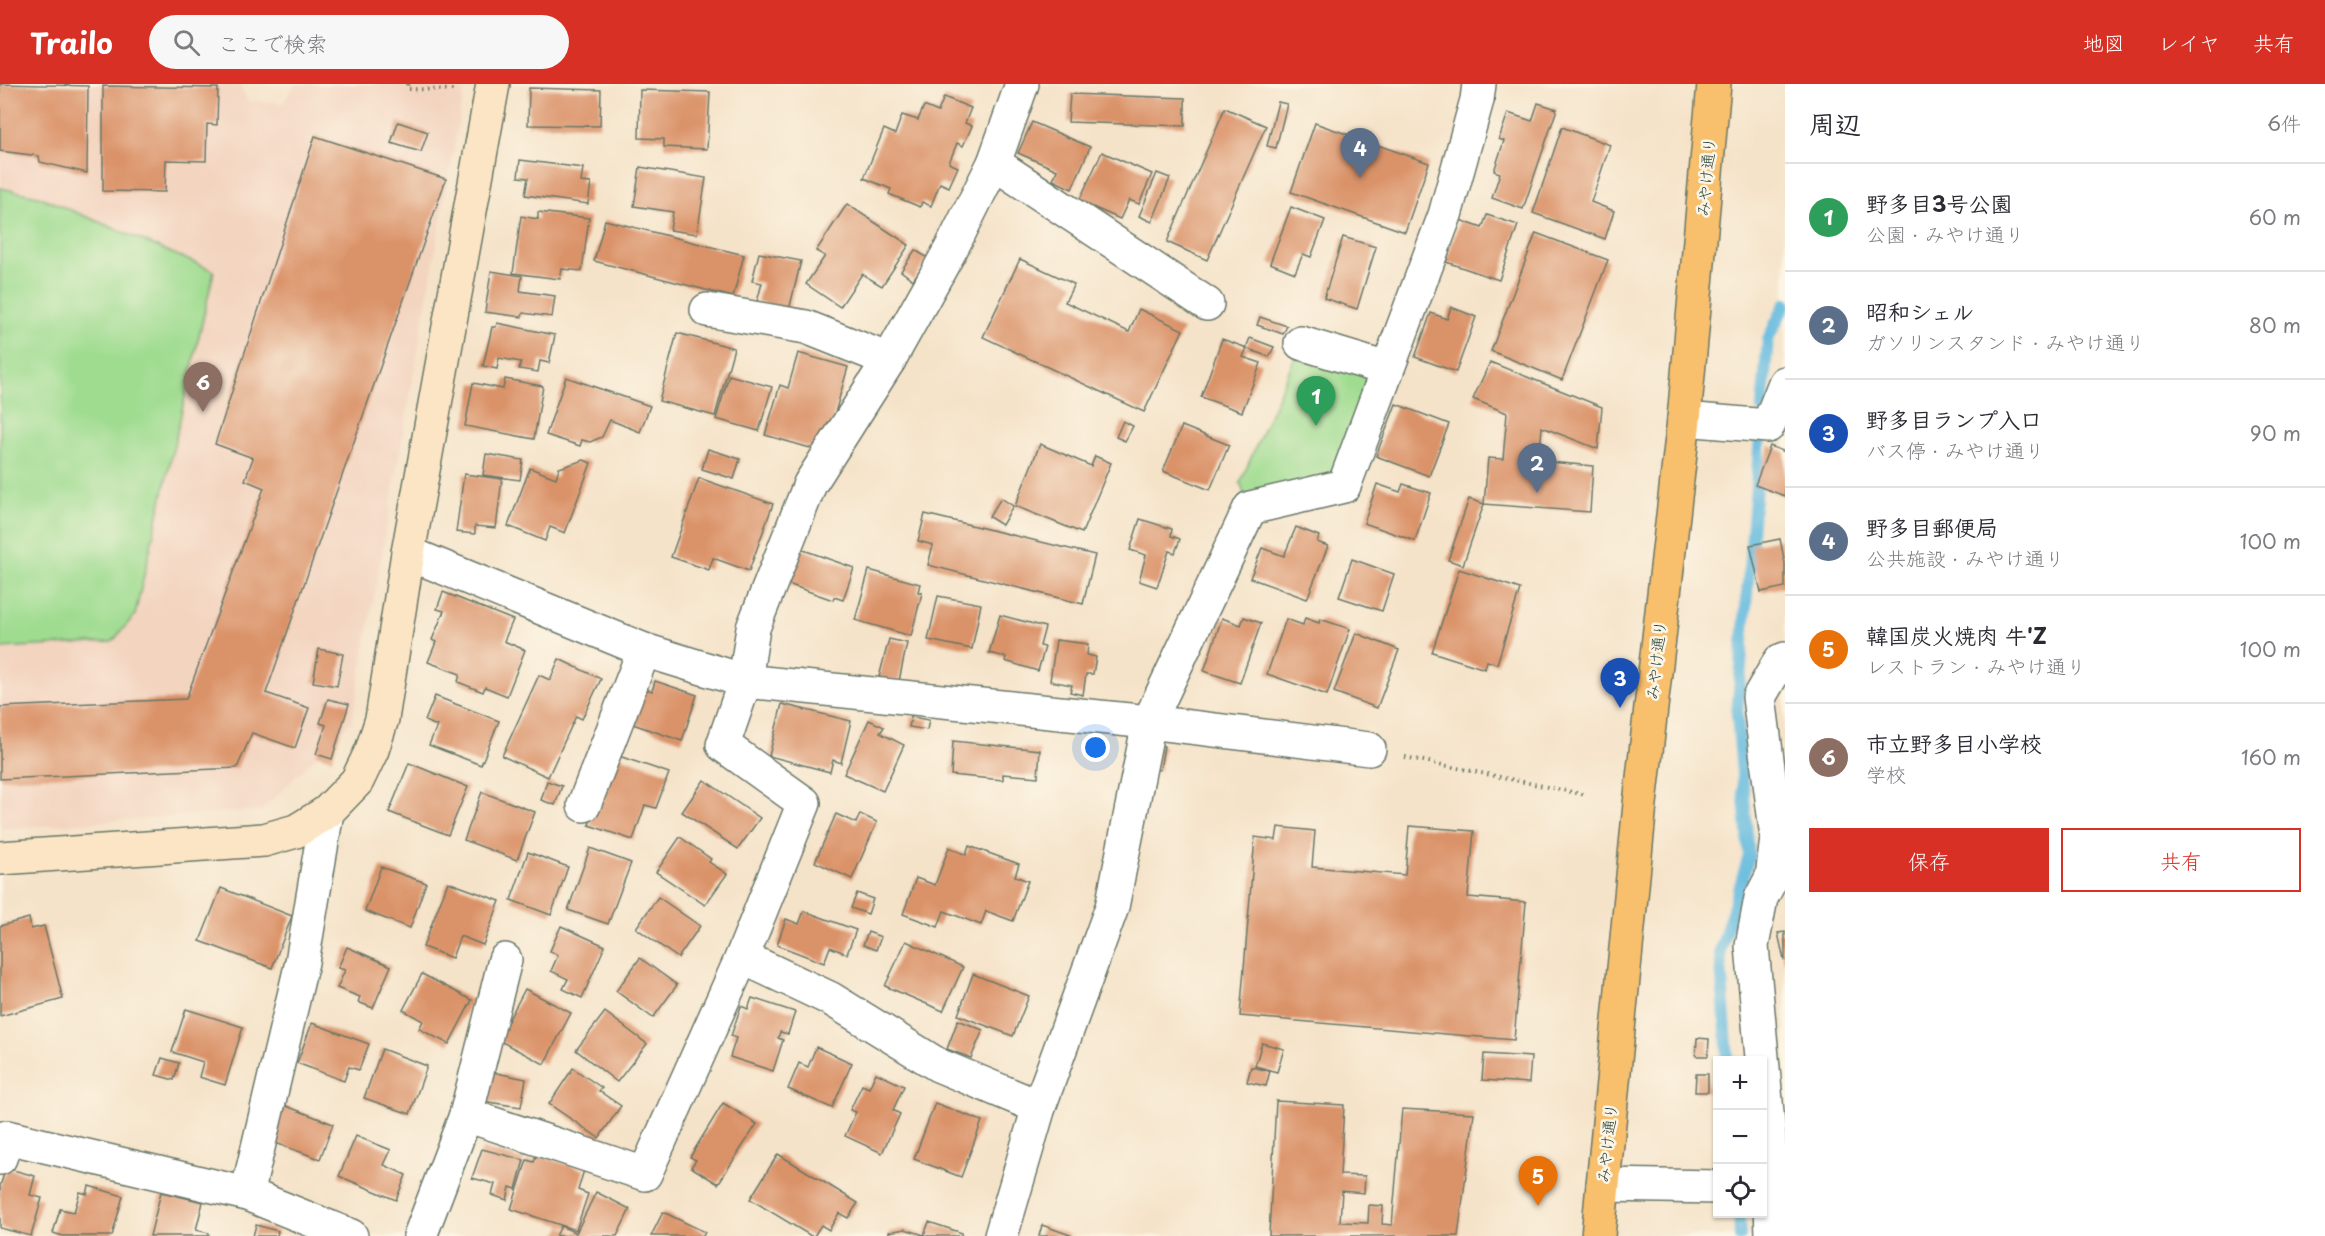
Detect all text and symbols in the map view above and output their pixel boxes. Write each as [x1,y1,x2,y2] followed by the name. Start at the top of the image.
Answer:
[149,15,569,69] search box
[30,21,113,64] text: Trailo
[170,26,203,59] icon: search
[218,26,328,59] text: ここで検索
[2083,26,2125,58] text: 地図
[2158,26,2220,58] text: レイヤ
[2253,26,2295,58] text: 共有
[1809,104,1861,143] text: 周辺
[2267,108,2301,138] text: 6件
[1340,128,1380,178] pin: 4
[1690,136,1720,218] street label: みやけ通り
[1866,186,2012,219] text: 野多目3号公園
[1824,202,1833,232] text: 1
[2249,202,2301,232] text: 60 m
[1866,219,2025,249] text: 公園 · みやけ通り
[1866,294,1974,327] text: 昭和シェル
[1821,310,1836,340] text: 2
[2249,310,2301,340] text: 80 m
[1866,327,2145,357] text: ガソリンスタンド · みやけ通り
[184,362,222,412] pin: 6
[1296,376,1336,426] pin: 1
[1866,402,2042,435] text: 野多目ランプ入口
[1822,418,1835,448] text: 3
[2250,418,2301,448] text: 90 m
[1866,435,2045,465] text: バス停 · みやけ通り
[1518,444,1556,493] pin: 2
[1866,510,1998,543] text: 野多目郵便局
[1822,526,1835,556] text: 4
[2240,526,2301,556] text: 100 m
[1866,543,2065,573] text: 公共施設 · みやけ通り
[1866,618,2047,651] text: 韓国炭火焼肉 牛'Z
[1639,619,1671,701] street label: みやけ通り
[1822,634,1835,664] text: 5
[2240,634,2301,664] text: 100 m
[1866,651,2086,681] text: レストラン · みやけ通り
[1600,658,1640,708] pin: 3
[1866,726,2042,759] text: 市立野多目小学校
[1081,733,1110,762] your location
[1821,742,1836,772] text: 6
[2241,742,2301,772] text: 160 m
[1866,759,1906,789] text: 学校
[1809,828,2049,892] button: 保存
[2061,828,2301,892] button: 共有
[1713,1056,1767,1218] map controls
[1713,1056,1767,1110] button: +
[1590,1102,1622,1184] street label: みやけ通り
[1713,1110,1767,1164] button: −
[1518,1156,1558,1206] pin: 5
[1713,1164,1767,1218] button: locate

